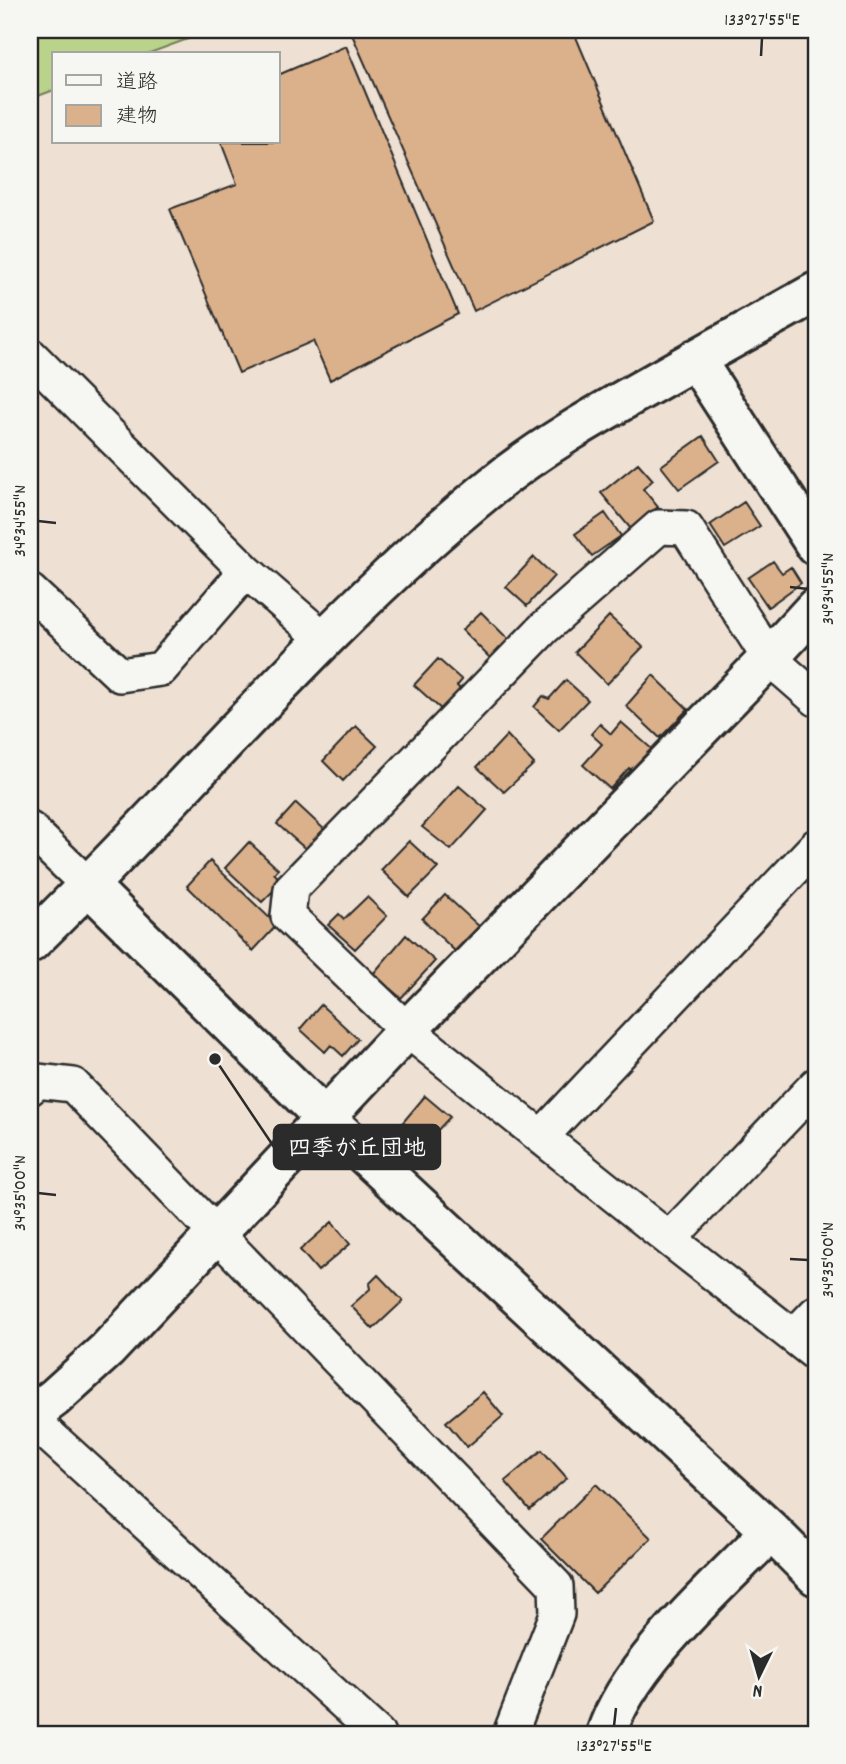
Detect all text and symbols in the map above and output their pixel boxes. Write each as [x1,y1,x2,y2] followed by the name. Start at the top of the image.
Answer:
[724,9,800,34] text: 133°27'55"E
[52,52,280,144] legend
[116,69,158,99] text: 道路
[116,103,158,133] text: 建物
[9,485,34,557] text: 34°34'55"N
[817,553,842,625] text: 34°34'55"N
[274,1125,440,1169] callout: 四季が丘団地
[288,1134,426,1167] text: 四季が丘団地
[9,1155,34,1231] text: 34°35'00"N
[817,1222,842,1298] text: 34°35'00"N
[724,1642,794,1712] north arrow
[752,1676,764,1703] text: N
[576,1735,652,1760] text: 133°27'55"E

